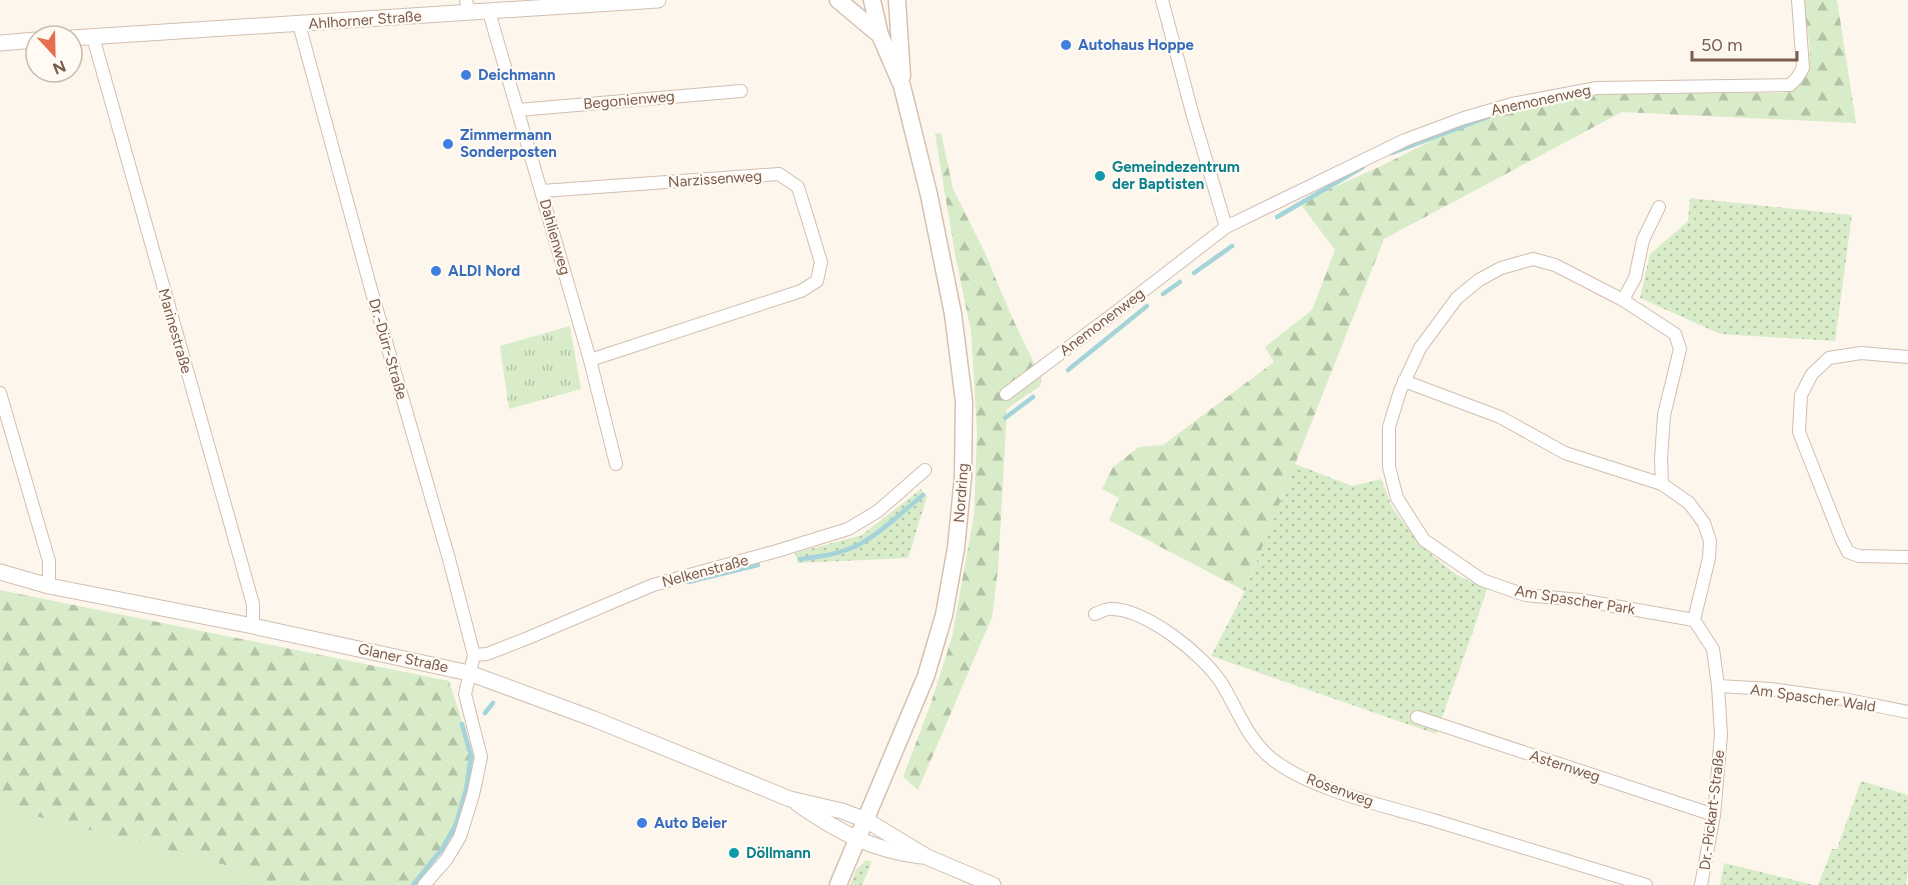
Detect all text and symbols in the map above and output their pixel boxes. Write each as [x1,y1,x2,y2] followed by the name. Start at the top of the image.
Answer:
[308,7,422,33] street label: Ahlhorner Straße
[24,24,84,84] north arrow
[1692,24,1797,62] scale bar
[1701,34,1743,56] text: 50 m
[1078,36,1194,54] place label: Autohaus Hoppe
[1059,38,1073,52] marker: Autohaus Hoppe
[50,56,69,79] text: N
[478,66,556,84] place label: Deichmann
[459,68,473,82] marker: Deichmann
[1489,81,1593,119] street label: Anemonenweg
[583,87,675,113] street label: Begonienweg
[460,126,557,161] place label: Zimmermann Sonderposten
[441,137,455,151] marker: Zimmermann Sonderposten
[1112,158,1240,193] place label: Gemeindezentrum der Baptisten
[667,167,763,191] street label: Narzissenweg
[1093,169,1107,183] marker: Gemeindezentrum der Baptisten
[536,197,574,277] street label: Dahlienweg
[448,262,520,280] place label: ALDI Nord
[429,264,443,278] marker: ALDI Nord
[1056,284,1148,360] street label: Anemonenweg
[154,286,196,376] street label: Marinestraße
[365,296,411,402] street label: Dr.-Dürr-Straße
[950,462,972,524] street label: Nordring
[660,551,750,591] street label: Nelkenstraße
[1514,582,1637,618] street label: Am Spascher Park
[356,640,450,676] street label: Glaner Straße
[1749,680,1877,716] street label: Am Spascher Wald
[1528,746,1602,786] street label: Asternweg
[1696,749,1728,871] street label: Dr.-Pickart-Straße
[1304,770,1376,810] street label: Rosenweg
[654,814,727,832] place label: Auto Beier
[635,816,649,830] marker: Auto Beier
[746,844,811,862] place label: Döllmann
[727,846,741,860] marker: Döllmann

